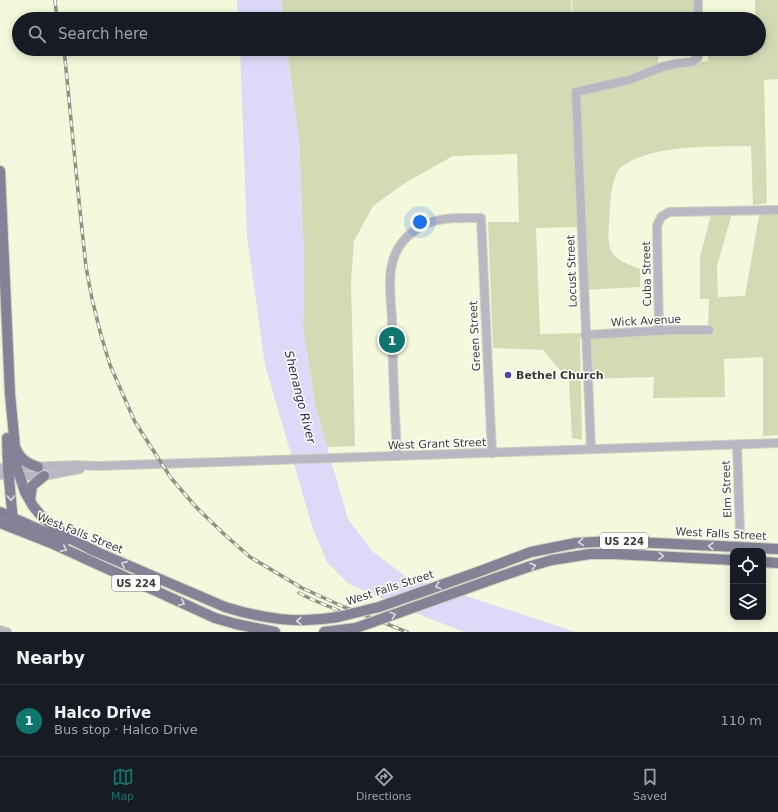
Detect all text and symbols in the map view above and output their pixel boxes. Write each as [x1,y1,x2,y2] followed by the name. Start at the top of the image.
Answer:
[12,12,766,56] search box
[26,23,48,45] icon: search
[58,25,148,43] text: Search here
[410,212,430,232] your location
[564,234,580,308] street label: Locust Street
[640,241,654,307] street label: Cuba Street
[467,300,483,371] street label: Green Street
[610,313,682,329] street label: Wick Avenue
[379,325,405,355] pin: 1
[282,349,319,446] water label: Shenango River
[516,369,604,382] place label: Bethel Church
[503,370,513,380] marker: Bethel Church
[388,436,487,452] street label: West Grant Street
[719,459,735,518] street label: Elm Street
[7,495,15,501] one-way arrow
[35,510,125,556] street label: West Falls Street
[675,525,768,543] street label: West Falls Street
[600,533,648,549] road number: US 224
[578,538,584,547] one-way arrow
[708,541,714,550] one-way arrow
[59,544,67,552] one-way arrow
[730,548,766,620] map controls
[730,548,766,584] button: locate
[658,552,664,561] one-way arrow
[120,561,128,569] one-way arrow
[529,562,536,571] one-way arrow
[345,567,436,608] street label: West Falls Street
[112,575,160,591] road number: US 224
[434,581,441,590] one-way arrow
[730,584,766,620] button: layers
[177,598,185,606] one-way arrow
[389,612,396,620] one-way arrow
[296,617,302,625] one-way arrow
[16,648,85,668] text: Nearby
[54,704,151,722] text: Halco Drive
[24,713,34,728] text: 1
[720,713,762,728] text: 110 m
[54,722,198,737] text: Bus stop · Halco Drive
[111,766,134,803] tab: Map
[356,766,411,803] tab: Directions
[633,766,667,803] tab: Saved

